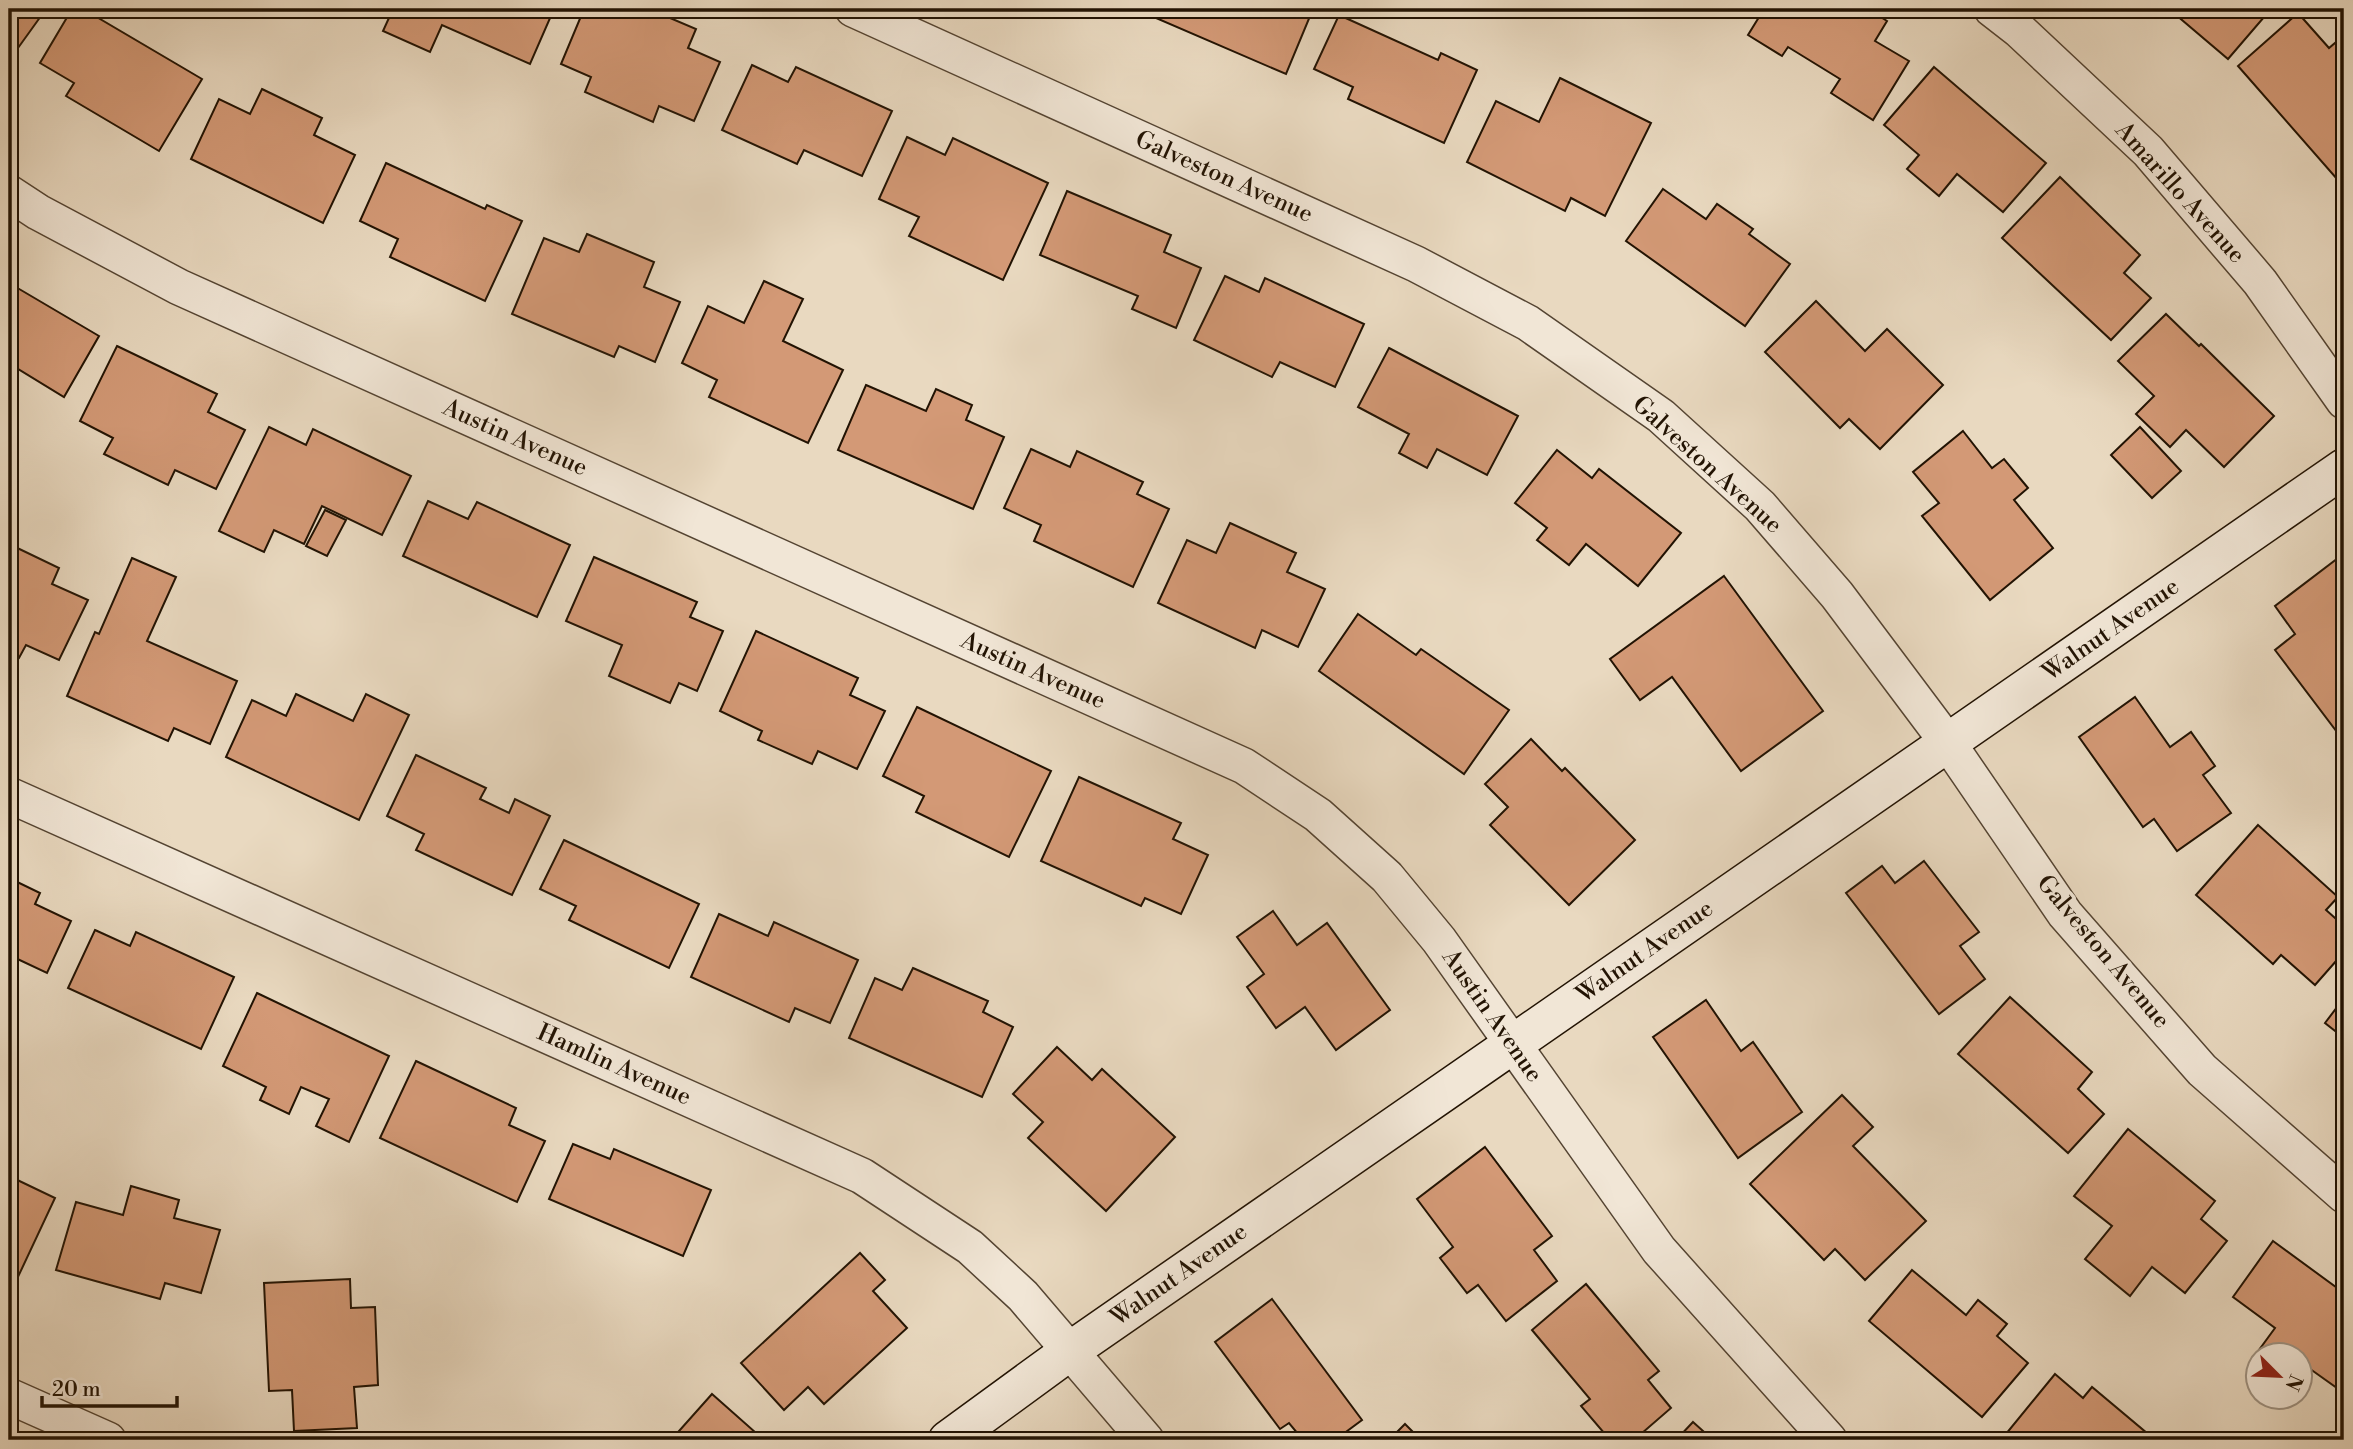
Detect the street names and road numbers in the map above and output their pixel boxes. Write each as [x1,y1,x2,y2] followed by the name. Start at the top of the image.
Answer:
[2108,115,2251,270] street label: Amarillo Avenue
[1130,124,1318,230] street label: Galveston Avenue
[1626,390,1788,540] street label: Galveston Avenue
[437,392,592,483] street label: Austin Avenue
[2036,572,2185,689] street label: Walnut Avenue
[955,625,1110,716] street label: Austin Avenue
[2030,869,2176,1035] street label: Galveston Avenue
[1570,894,1719,1011] street label: Walnut Avenue
[1435,943,1549,1088] street label: Austin Avenue
[532,1018,696,1112] street label: Hamlin Avenue
[1104,1217,1253,1334] street label: Walnut Avenue

